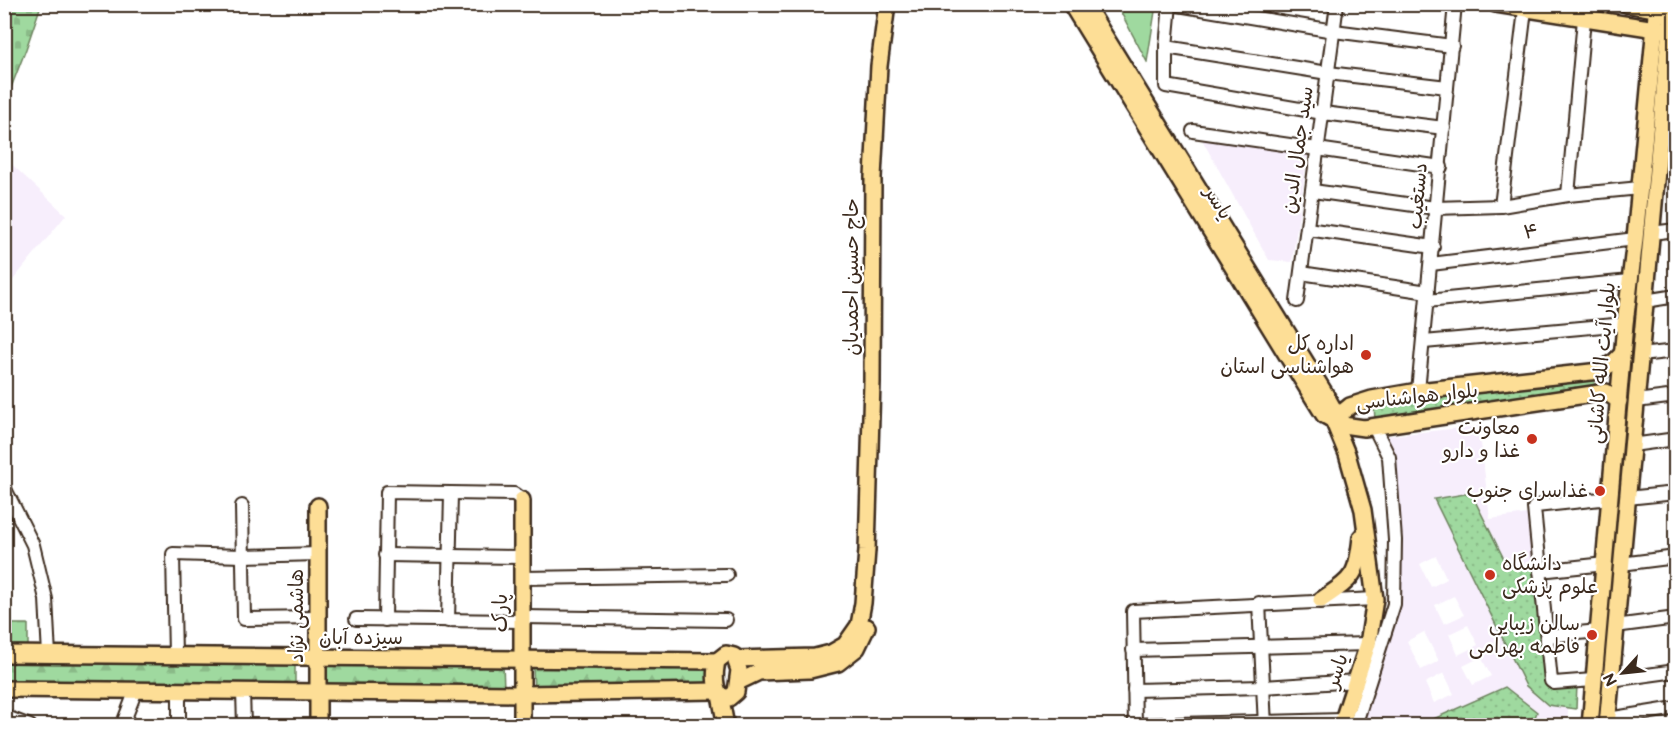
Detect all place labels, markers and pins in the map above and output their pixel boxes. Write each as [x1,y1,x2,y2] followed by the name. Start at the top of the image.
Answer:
[1220,332,1354,379] place label: اداره کل هواشناسی استان
[1359,348,1373,362] marker: اداره کل هواشناسی استان
[1441,416,1520,463] place label: معاونت غذا و دارو
[1525,432,1539,446] marker: معاونت غذا و دارو
[1467,479,1588,504] place label: غذاسرای جنوب
[1593,484,1607,498] marker: غذاسرای جنوب
[1502,552,1598,602] place label: دانشگاه علوم پزشکی
[1483,568,1497,582] marker: دانشگاه علوم پزشکی
[1469,612,1580,659] place label: سالن زیبایی فاطمه بهرامی
[1585,628,1599,642] marker: سالن زیبایی فاطمه بهرامی

